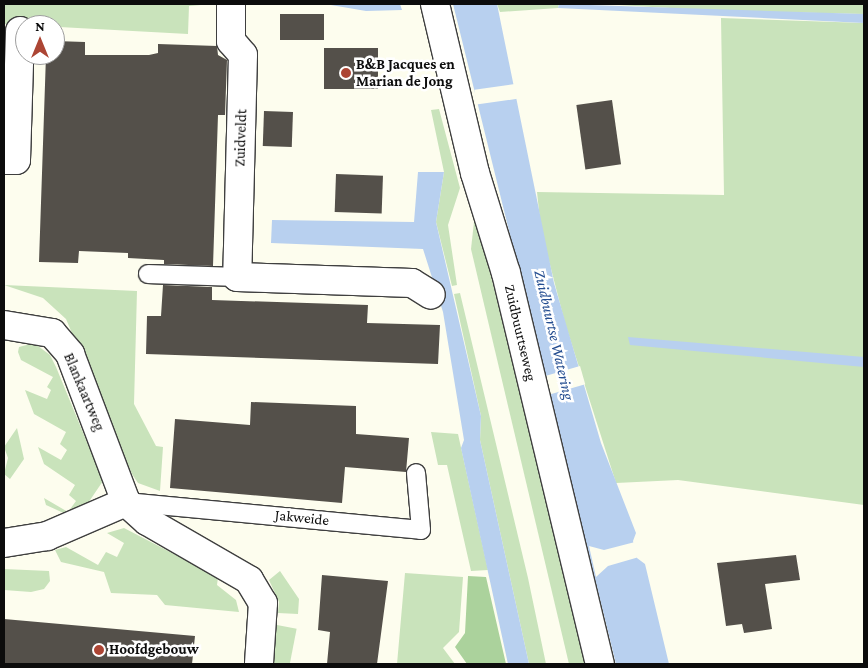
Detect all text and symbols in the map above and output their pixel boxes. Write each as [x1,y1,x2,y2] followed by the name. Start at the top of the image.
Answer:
[15,15,65,65] north arrow
[35,18,45,34] text: N
[356,55,455,90] place label: B&B Jacques en Marian de Jong
[340,67,352,79] marker: B&B Jacques en Marian de Jong
[231,109,251,167] street label: Zuidveldt
[530,268,578,402] water label: Zuidbuurtse Watering
[500,283,540,383] street label: Zuidbuurtseweg
[59,350,109,434] street label: Blankaartweg
[274,506,330,530] street label: Jakweide
[109,641,199,659] place label: Hoofdgebouw
[93,644,105,656] marker: Hoofdgebouw

